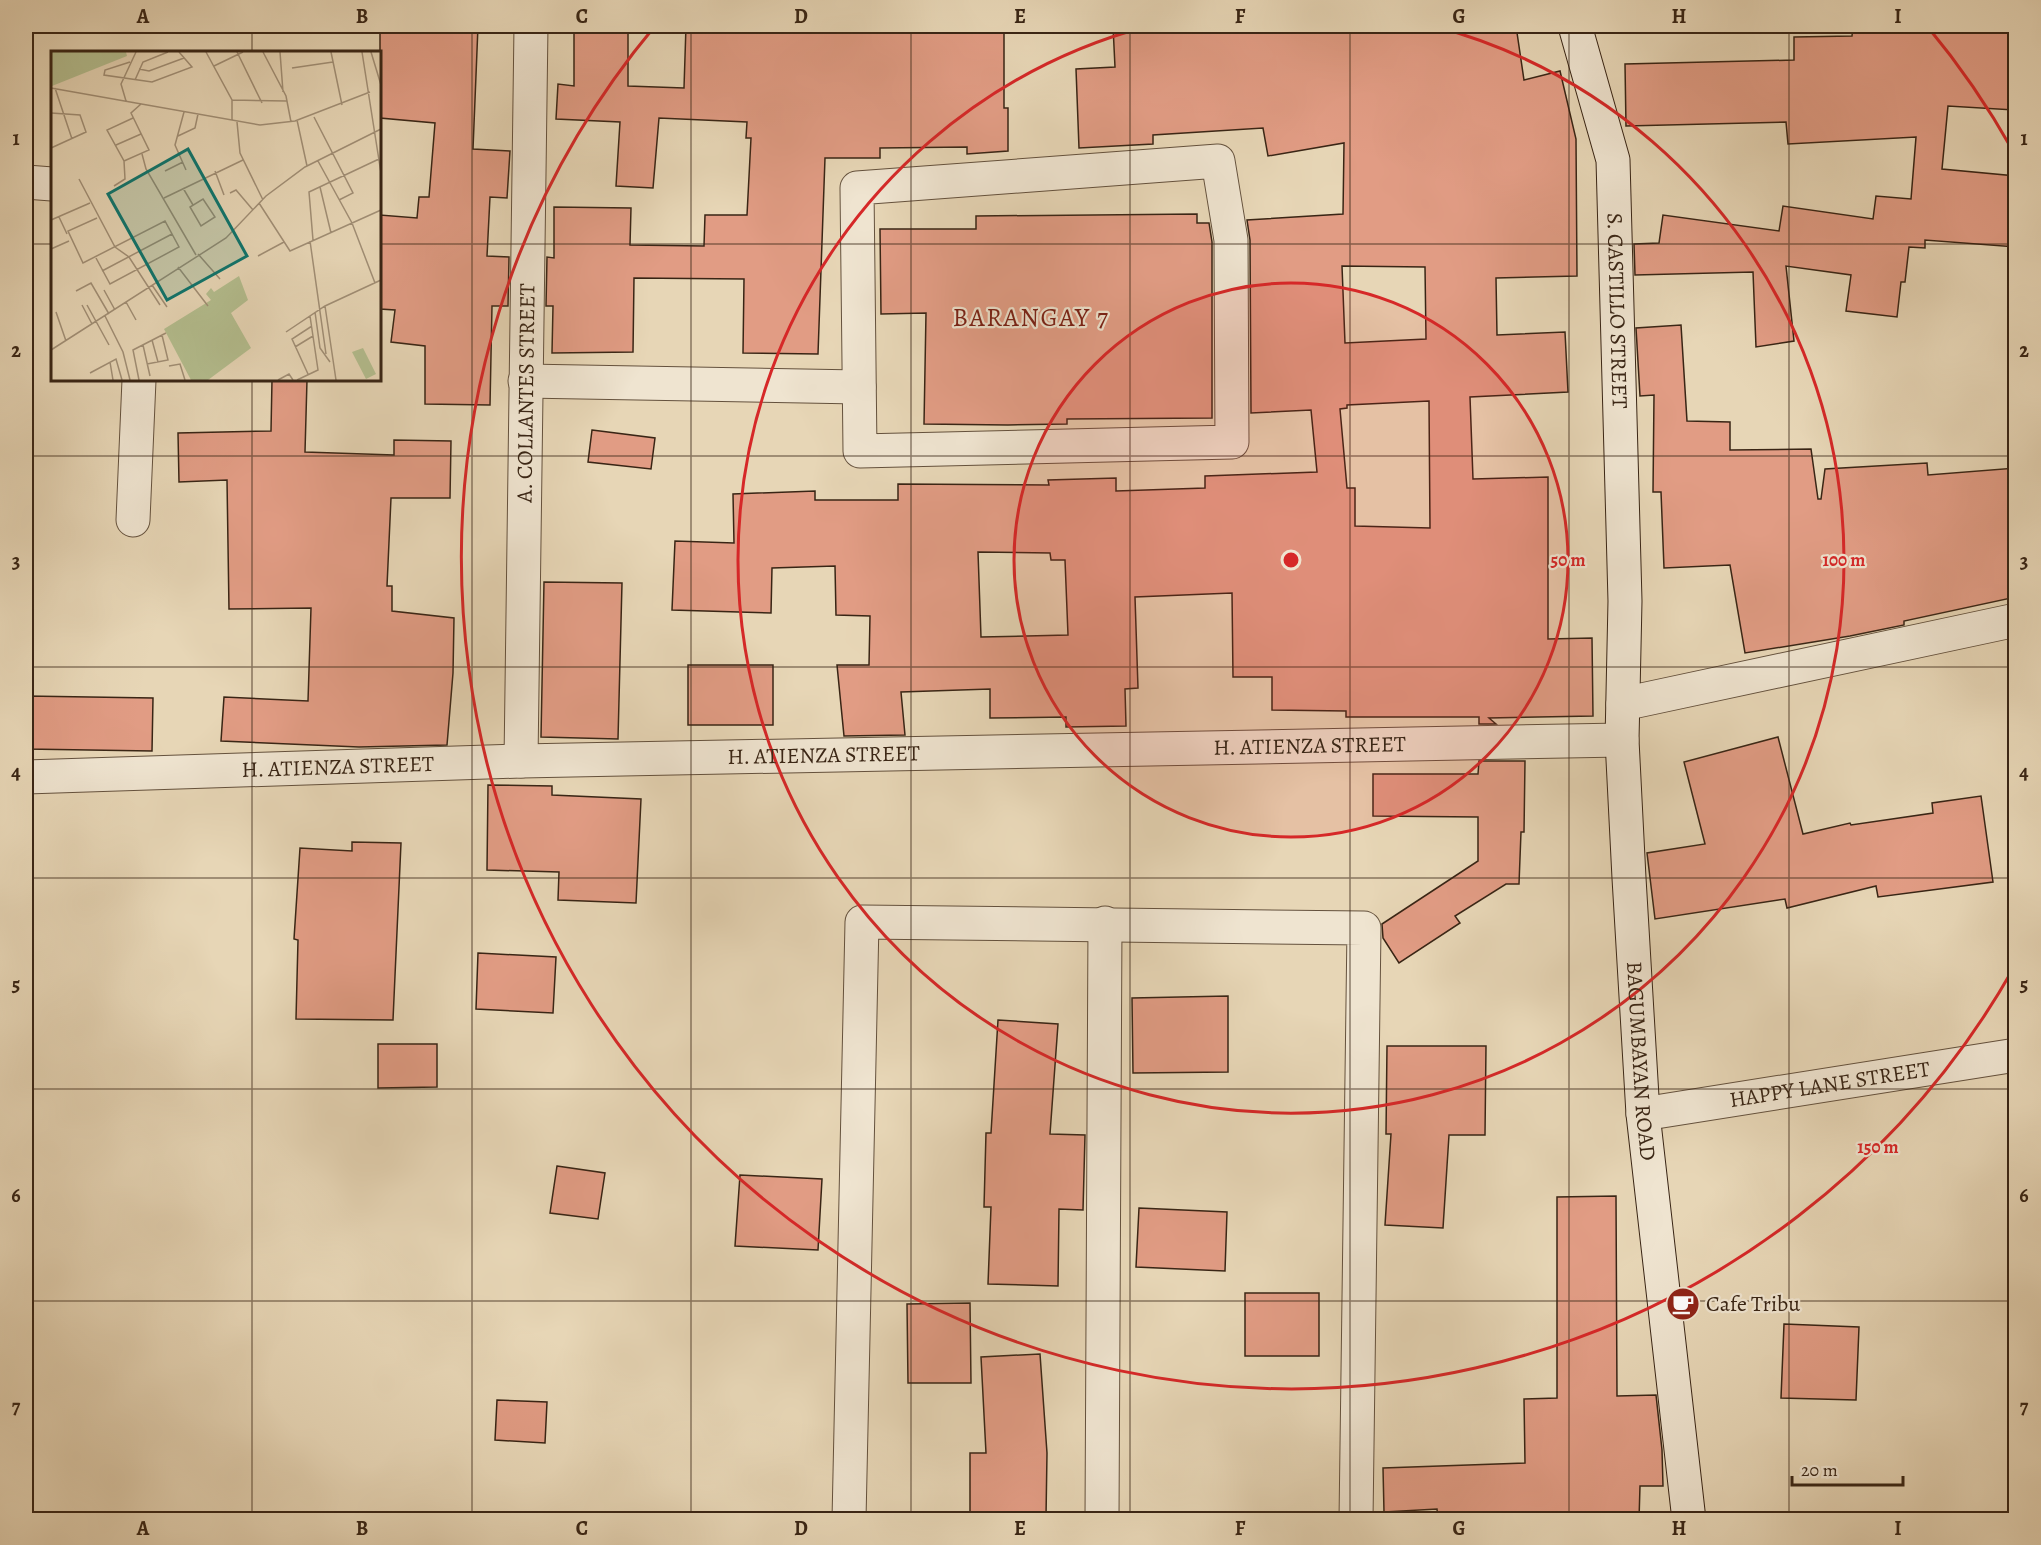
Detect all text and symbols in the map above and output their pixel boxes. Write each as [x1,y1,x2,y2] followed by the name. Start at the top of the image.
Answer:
[136,3,150,30] text: A
[356,3,368,30] text: B
[576,3,588,30] text: C
[794,3,808,30] text: D
[1014,3,1026,30] text: E
[1235,3,1246,30] text: F
[1452,3,1466,30] text: G
[1672,3,1687,30] text: H
[1894,3,1902,30] text: I
[51,51,381,381] inset map
[12,125,20,152] text: 1
[2020,125,2028,152] text: 1
[1599,212,1635,409] street label: S. CASTILLO STREET
[510,283,542,504] street label: A. COLLANTES STREET
[952,300,1110,335] district label: BARANGAY 7
[11,337,21,364] text: 2
[2019,337,2029,364] text: 2
[12,548,20,575] text: 3
[1551,548,1585,572] text: 50 m
[1823,548,1865,572] text: 100 m
[2020,548,2028,575] text: 3
[1281,550,1301,570] centre of rings
[1213,729,1406,763] street label: H. ATIENZA STREET
[727,738,920,772] street label: H. ATIENZA STREET
[241,749,435,785] street label: H. ATIENZA STREET
[11,759,21,786] text: 4
[2019,759,2029,786] text: 4
[1619,960,1663,1162] street label: BAGUMBAYAN ROAD
[12,971,20,998] text: 5
[2020,971,2028,998] text: 5
[1727,1054,1932,1115] street label: HAPPY LANE STREET
[1857,1135,1899,1159] text: 150 m
[11,1182,21,1209] text: 6
[2019,1182,2029,1209] text: 6
[1665,1286,1701,1322] cafe icon: Cafe Tribu
[1706,1289,1800,1319] place label: Cafe Tribu
[12,1393,21,1420] text: 7
[2020,1393,2029,1420] text: 7
[1792,1449,1903,1487] scale bar
[1801,1458,1838,1482] text: 20 m
[136,1515,150,1542] text: A
[356,1515,368,1542] text: B
[576,1515,588,1542] text: C
[794,1515,808,1542] text: D
[1014,1515,1026,1542] text: E
[1235,1515,1246,1542] text: F
[1452,1515,1466,1542] text: G
[1672,1515,1687,1542] text: H
[1894,1515,1902,1542] text: I

